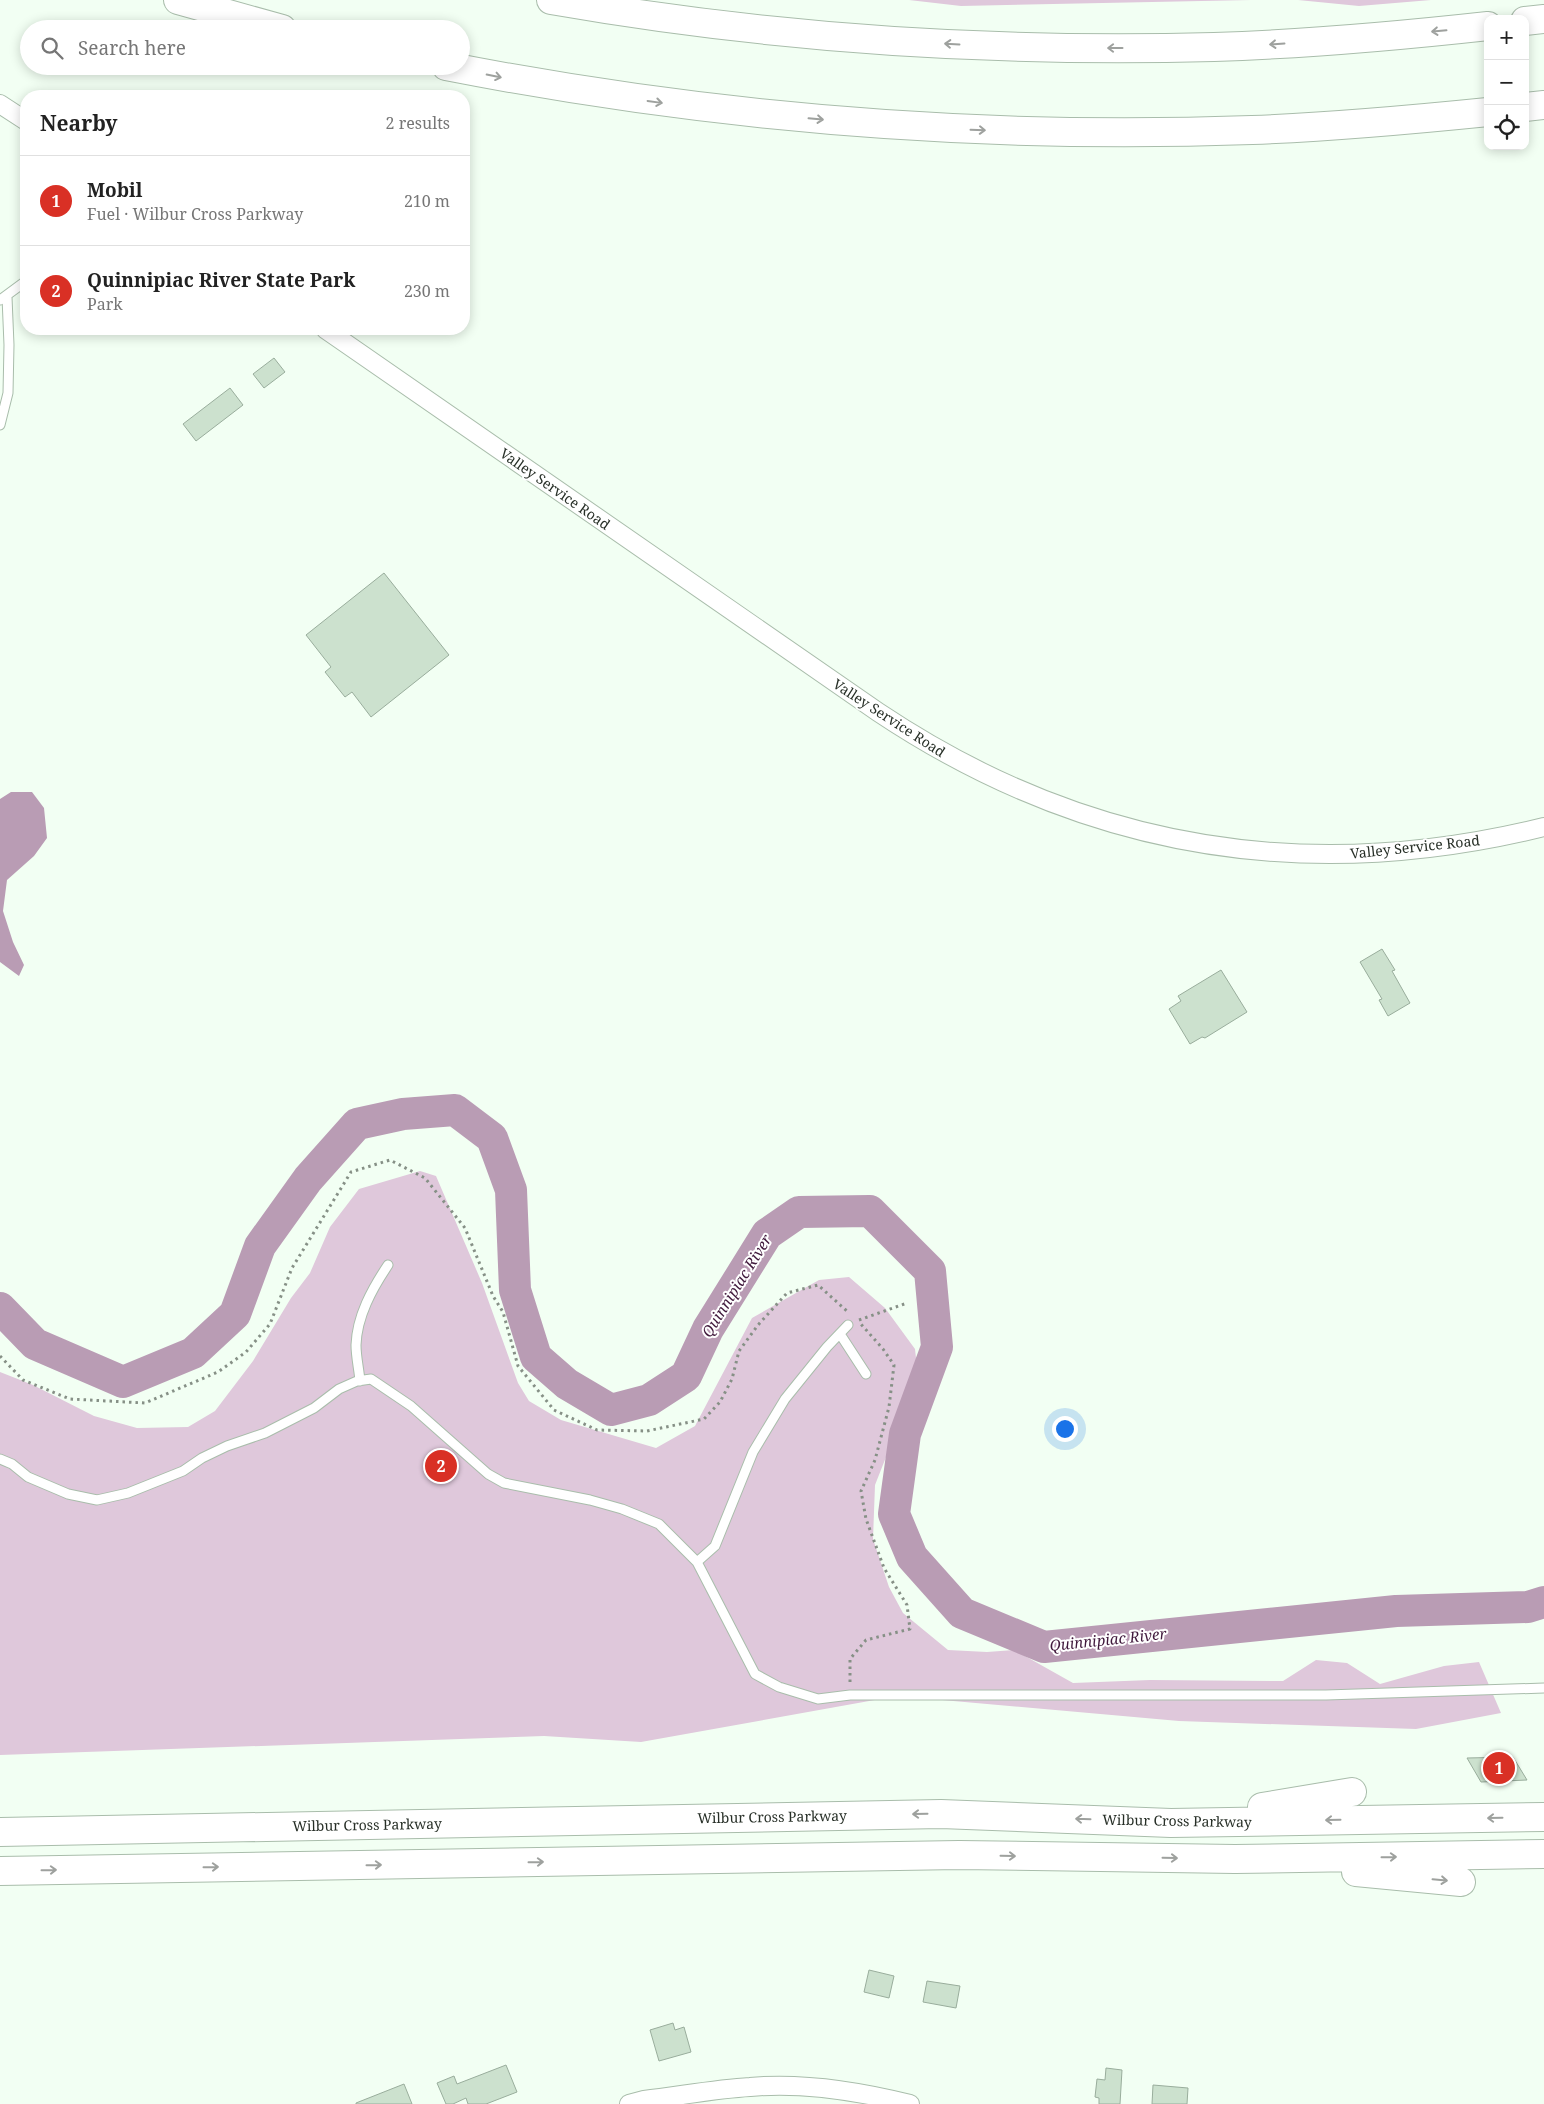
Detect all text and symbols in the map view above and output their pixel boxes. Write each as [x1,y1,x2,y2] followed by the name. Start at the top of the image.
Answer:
[1484,15,1529,150] map controls
[1484,15,1529,60] button: +
[20,20,470,75] search box
[1432,26,1448,36] one-way arrow
[38,34,66,62] icon: search
[78,35,186,61] text: Search here
[945,39,961,49] one-way arrow
[1270,39,1286,48] one-way arrow
[1107,43,1124,53] one-way arrow
[1484,60,1529,105] button: −
[486,71,502,81] one-way arrow
[646,97,662,107] one-way arrow
[1484,105,1529,150] button: locate
[40,109,118,137] text: Nearby
[386,112,450,134] text: 2 results
[808,114,824,124] one-way arrow
[970,125,986,134] one-way arrow
[87,177,142,203] text: Mobil
[51,190,61,212] text: 1
[404,190,450,212] text: 210 m
[87,203,303,225] text: Fuel · Wilbur Cross Parkway
[87,267,355,293] text: Quinnipiac River State Park
[51,280,61,302] text: 2
[404,280,450,302] text: 230 m
[87,293,123,315] text: Park
[496,443,614,534] street label: Valley Service Road
[829,674,949,761] street label: Valley Service Road
[1349,830,1481,863] street label: Valley Service Road
[697,1230,776,1341] water label: Quinnipiac River
[1052,1416,1078,1442] your location
[425,1447,457,1485] pin: 2
[1049,1623,1168,1655] water label: Quinnipiac River
[1483,1749,1515,1787] pin: 1
[697,1806,847,1827] street label: Wilbur Cross Parkway
[913,1810,929,1819] one-way arrow
[1102,1810,1252,1831] street label: Wilbur Cross Parkway
[1488,1813,1504,1823] one-way arrow
[292,1814,442,1835] street label: Wilbur Cross Parkway
[1075,1815,1091,1824] one-way arrow
[1325,1815,1342,1825] one-way arrow
[1000,1851,1016,1860] one-way arrow
[1380,1852,1397,1862] one-way arrow
[1162,1853,1178,1863] one-way arrow
[528,1857,544,1867] one-way arrow
[365,1860,381,1869] one-way arrow
[202,1862,219,1872] one-way arrow
[40,1865,56,1875] one-way arrow
[1432,1875,1448,1885] one-way arrow

